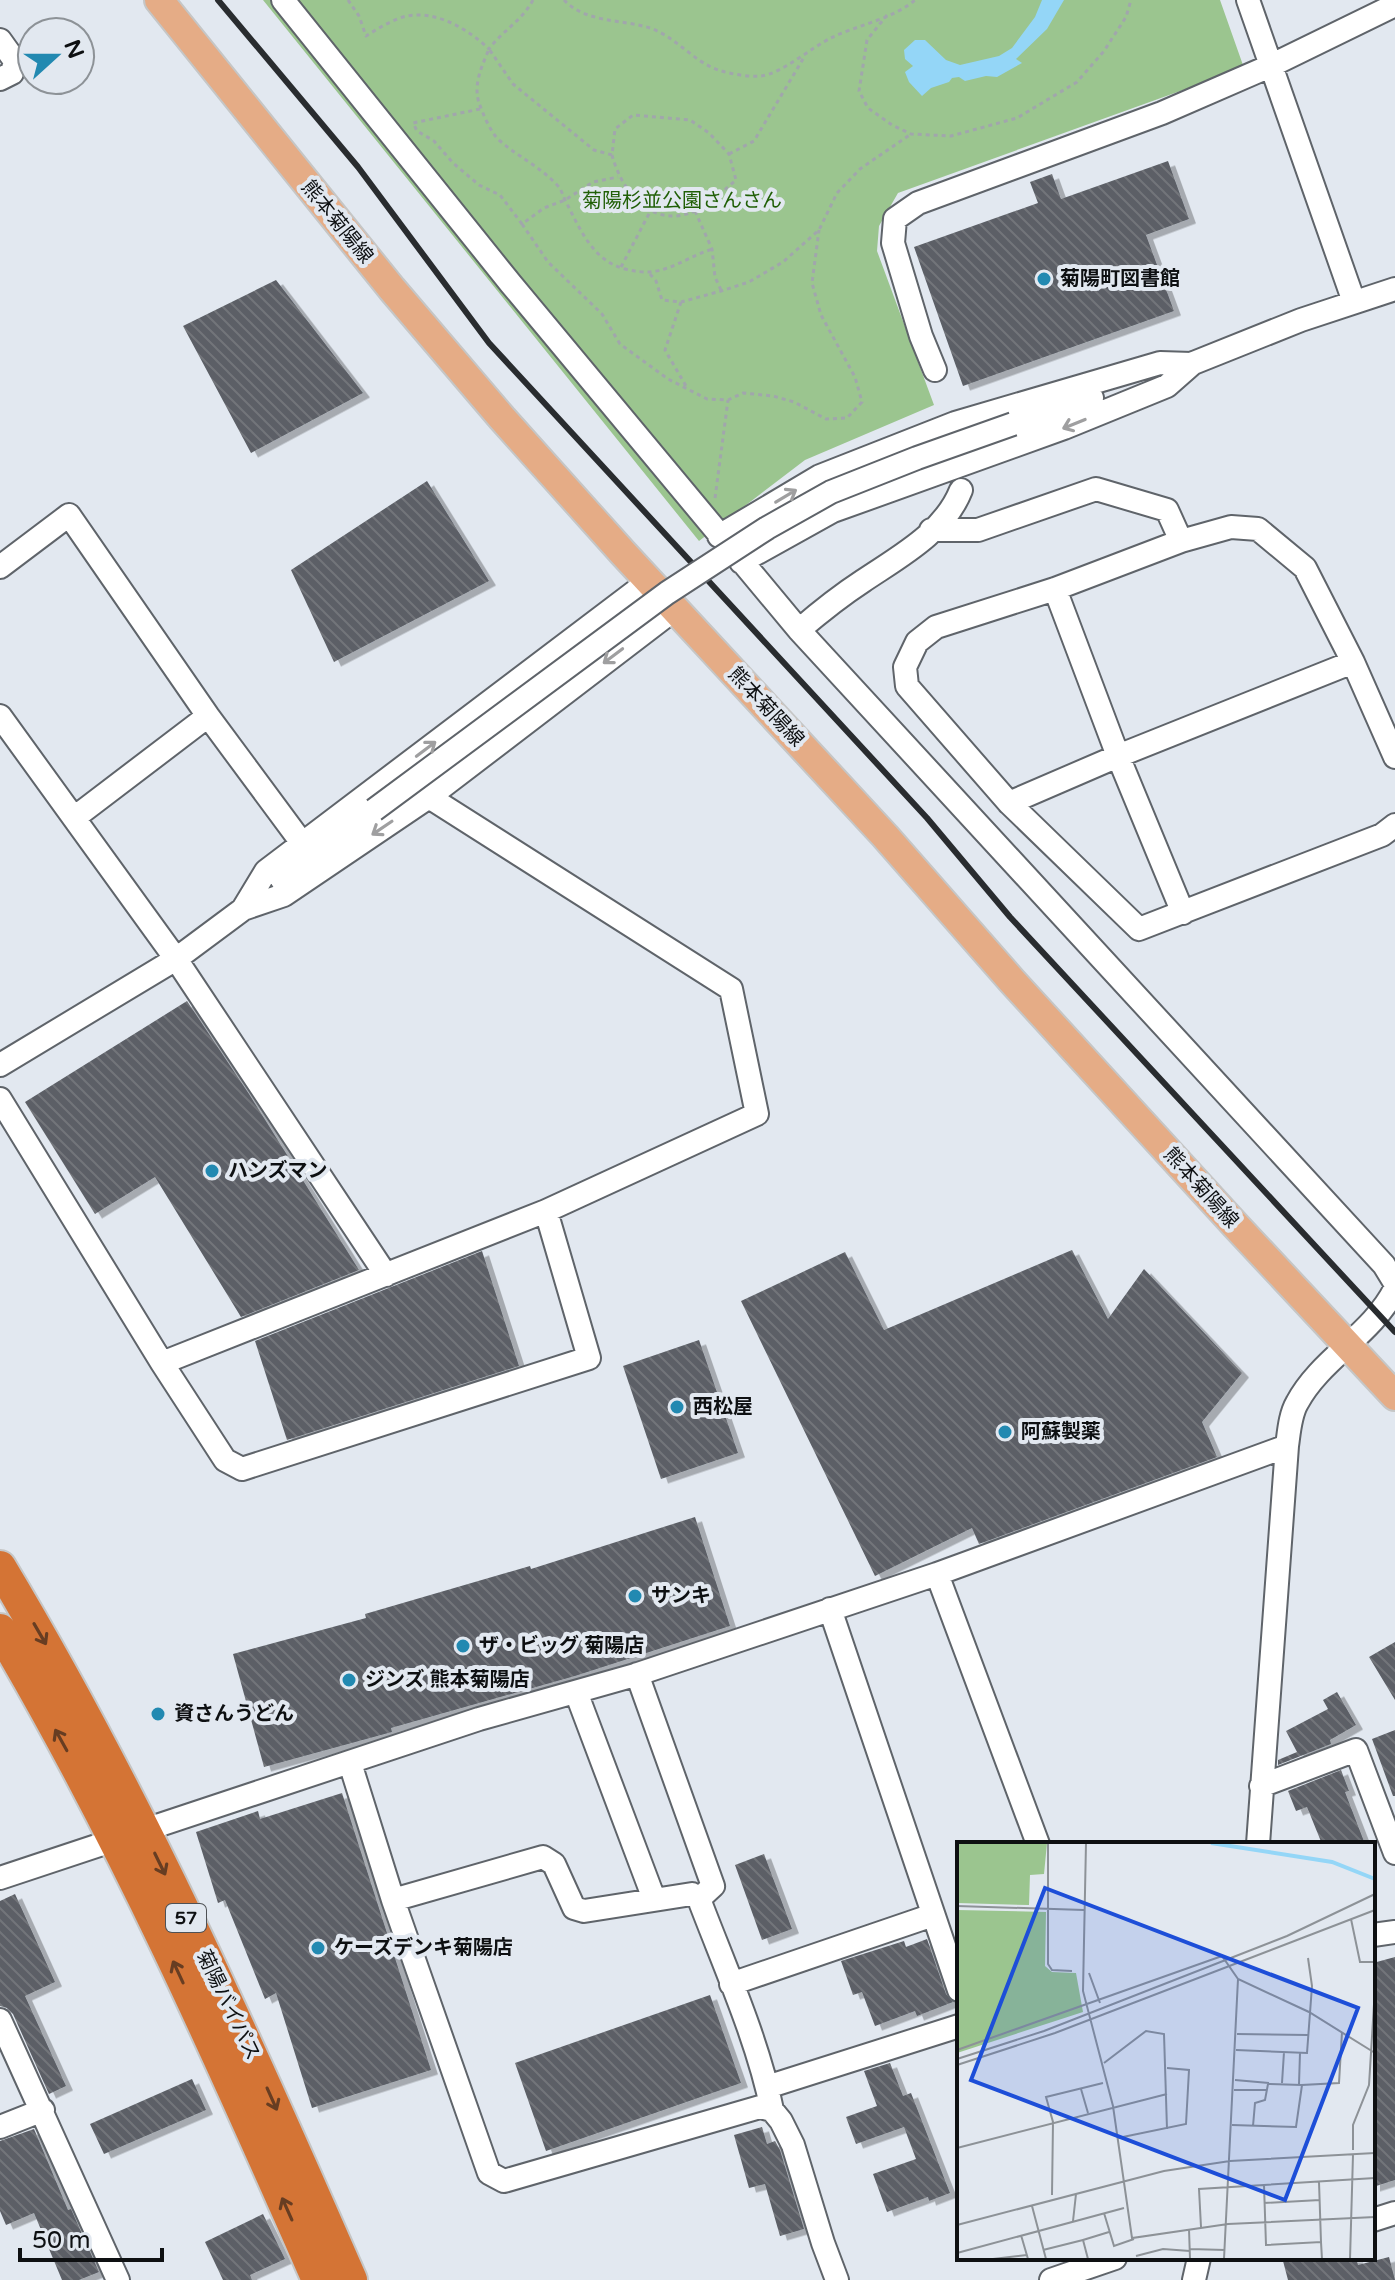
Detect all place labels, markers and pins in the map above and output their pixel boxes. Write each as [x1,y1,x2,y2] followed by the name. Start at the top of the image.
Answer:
[1060,267,1180,291] place label: 菊陽町図書館
[1035,270,1053,288] marker: 菊陽町図書館
[228,1159,328,1183] place label: ハンズマン
[203,1162,221,1180] marker: ハンズマン
[693,1395,753,1419] place label: 西松屋
[668,1398,686,1416] marker: 西松屋
[1021,1420,1101,1444] place label: 阿蘇製薬
[996,1423,1014,1441] marker: 阿蘇製薬
[651,1584,711,1608] place label: サンキ
[626,1587,644,1605] marker: サンキ
[479,1634,644,1658] place label: ザ・ビッグ 菊陽店
[454,1637,472,1655] marker: ザ・ビッグ 菊陽店
[365,1668,530,1692] place label: ジンズ 熊本菊陽店
[340,1671,358,1689] marker: ジンズ 熊本菊陽店
[174,1702,294,1726] place label: 資さんうどん
[149,1705,167,1723] marker: 資さんうどん
[334,1936,513,1960] place label: ケーズデンキ菊陽店
[309,1939,327,1957] marker: ケーズデンキ菊陽店

